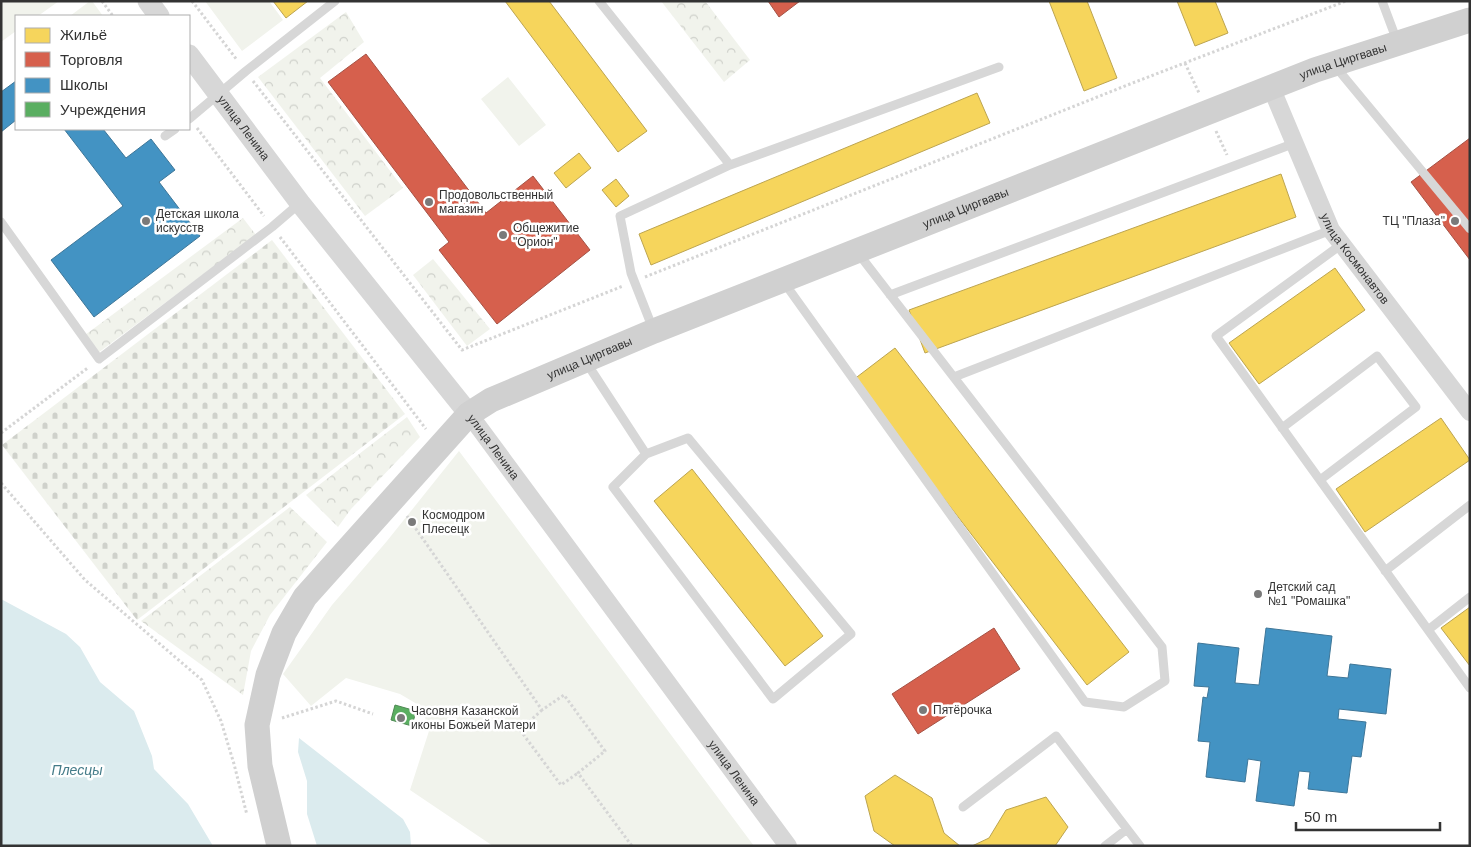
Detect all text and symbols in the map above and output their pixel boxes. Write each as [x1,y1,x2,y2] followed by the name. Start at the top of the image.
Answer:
[15,15,190,130] legend
[60,26,107,43] text: Жильё
[1297,40,1388,82] street label: улица Циргвавы
[60,51,123,68] text: Торговля
[60,76,108,93] text: Школы
[215,93,273,163] street label: улица Ленина
[60,101,146,118] text: Учреждения
[921,185,1011,231] street label: улица Циргвавы
[439,188,553,216] place label: Продовольственный магазин
[423,196,435,208] marker: Продовольственный магазин
[156,207,239,235] place label: Детская школа искусств
[1318,211,1392,307] street label: улица Космонавтов
[1383,214,1445,228] place label: ТЦ "Плаза"
[140,215,152,227] marker: Детская школа искусств
[1449,215,1461,227] marker: ТЦ "Плаза"
[513,221,579,249] place label: Общежитие "Орион"
[497,229,509,241] marker: Общежитие "Орион"
[545,334,634,382] street label: улица Циргвавы
[465,412,522,483] street label: улица Ленина
[422,508,485,536] place label: Космодром Плесецк
[406,516,418,528] marker: Космодром Плесецк
[1268,580,1350,608] place label: Детский сад №1 "Ромашка"
[1252,588,1264,600] marker: Детский сад №1 "Ромашка"
[933,703,992,717] place label: Пятёрочка
[411,704,536,732] place label: Часовня Казанской иконы Божьей Матери
[917,704,929,716] marker: Пятёрочка
[395,712,407,724] marker: Часовня Казанской иконы Божьей Матери
[705,737,763,808] street label: улица Ленина
[52,762,103,778] water label: Плесцы
[1296,800,1440,832] scale bar
[1304,808,1337,825] text: 50 m

